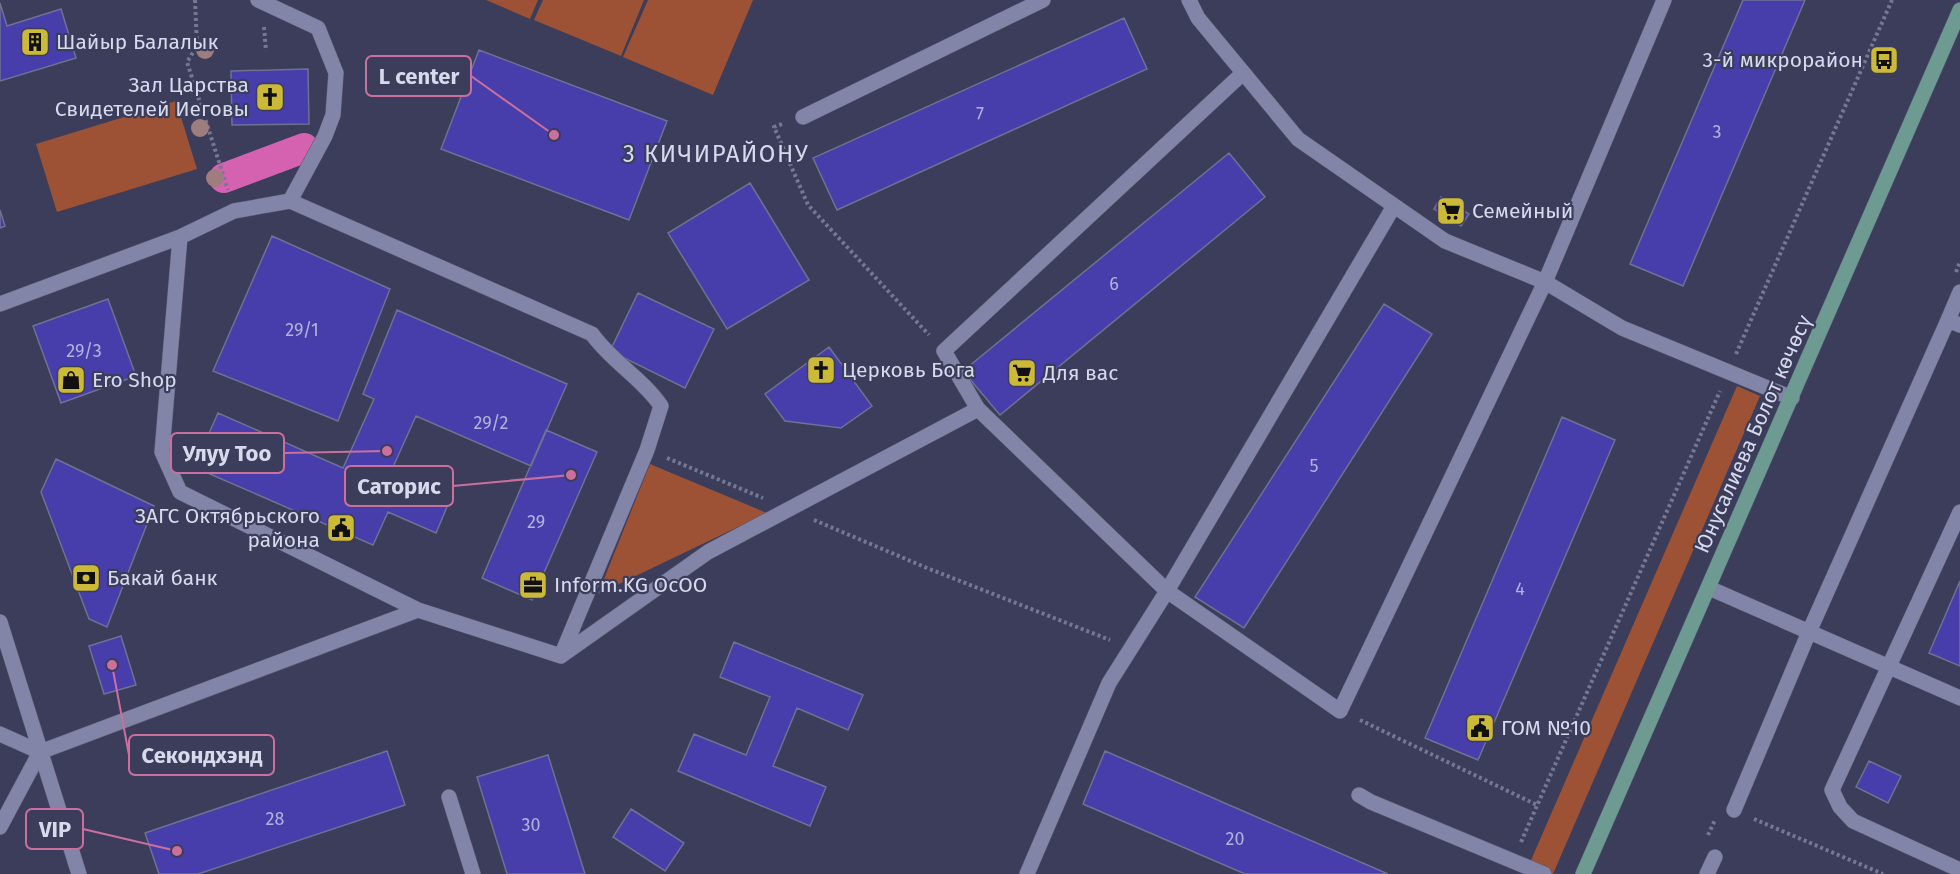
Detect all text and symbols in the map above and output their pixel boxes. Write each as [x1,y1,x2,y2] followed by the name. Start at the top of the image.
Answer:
[19,26,51,58] building icon: Шайыр Балалык
[56,29,219,55] place label: Шайыр Балалык
[1868,44,1900,76] bus stop icon: 3-й микрорайон
[1703,47,1863,73] place label: 3-й микрорайон
[366,56,471,96] callout: L center
[379,63,459,90] text: L center
[55,72,249,122] place label: Зал Царства Свидетелей Иеговы
[254,81,286,113] church icon: Зал Царства Свидетелей Иеговы
[976,103,984,125] house number: 7
[1713,121,1721,143] house number: 3
[623,140,809,168] district label: 3 КИЧИРАЙОНУ
[1435,195,1467,227] supermarket icon: Семейный
[1472,198,1573,224] place label: Семейный
[1109,273,1119,295] house number: 6
[1689,310,1818,557] street label: Юнусалиева Болот көчөсү
[285,319,319,341] house number: 29/1
[66,340,102,362] house number: 29/3
[805,354,837,386] church icon: Церковь Бога
[842,357,975,383] place label: Церковь Бога
[1006,357,1038,389] supermarket icon: Для вас
[1042,360,1118,386] place label: Для вас
[55,364,87,396] shop icon: Ero Shop
[92,367,177,393] place label: Ero Shop
[473,412,509,434] house number: 29/2
[171,433,284,473] callout: Улуу Тоо
[182,440,271,467] text: Улуу Тоо
[1309,455,1319,477] house number: 5
[345,466,453,506] callout: Саторис
[357,473,441,500] text: Саторис
[135,503,320,553] place label: ЗАГС Октябрьского района
[527,511,545,533] house number: 29
[325,512,357,544] public building icon: ЗАГС Октябрьского района
[70,562,102,594] bank icon: Бакай банк
[107,565,218,591] place label: Бакай банк
[517,569,549,601] office icon: Inform.KG OcOO
[554,572,707,598] place label: Inform.KG OcOO
[1515,578,1525,600] house number: 4
[1464,712,1496,744] public building icon: ГОМ №10
[1501,715,1591,741] place label: ГОМ №10
[129,735,274,775] callout: Секондхэнд
[141,742,263,769] text: Секондхэнд
[266,808,284,830] house number: 28
[26,809,83,849] callout: VIP
[521,814,541,836] house number: 30
[38,816,71,843] text: VIP
[1226,828,1244,850] house number: 20

